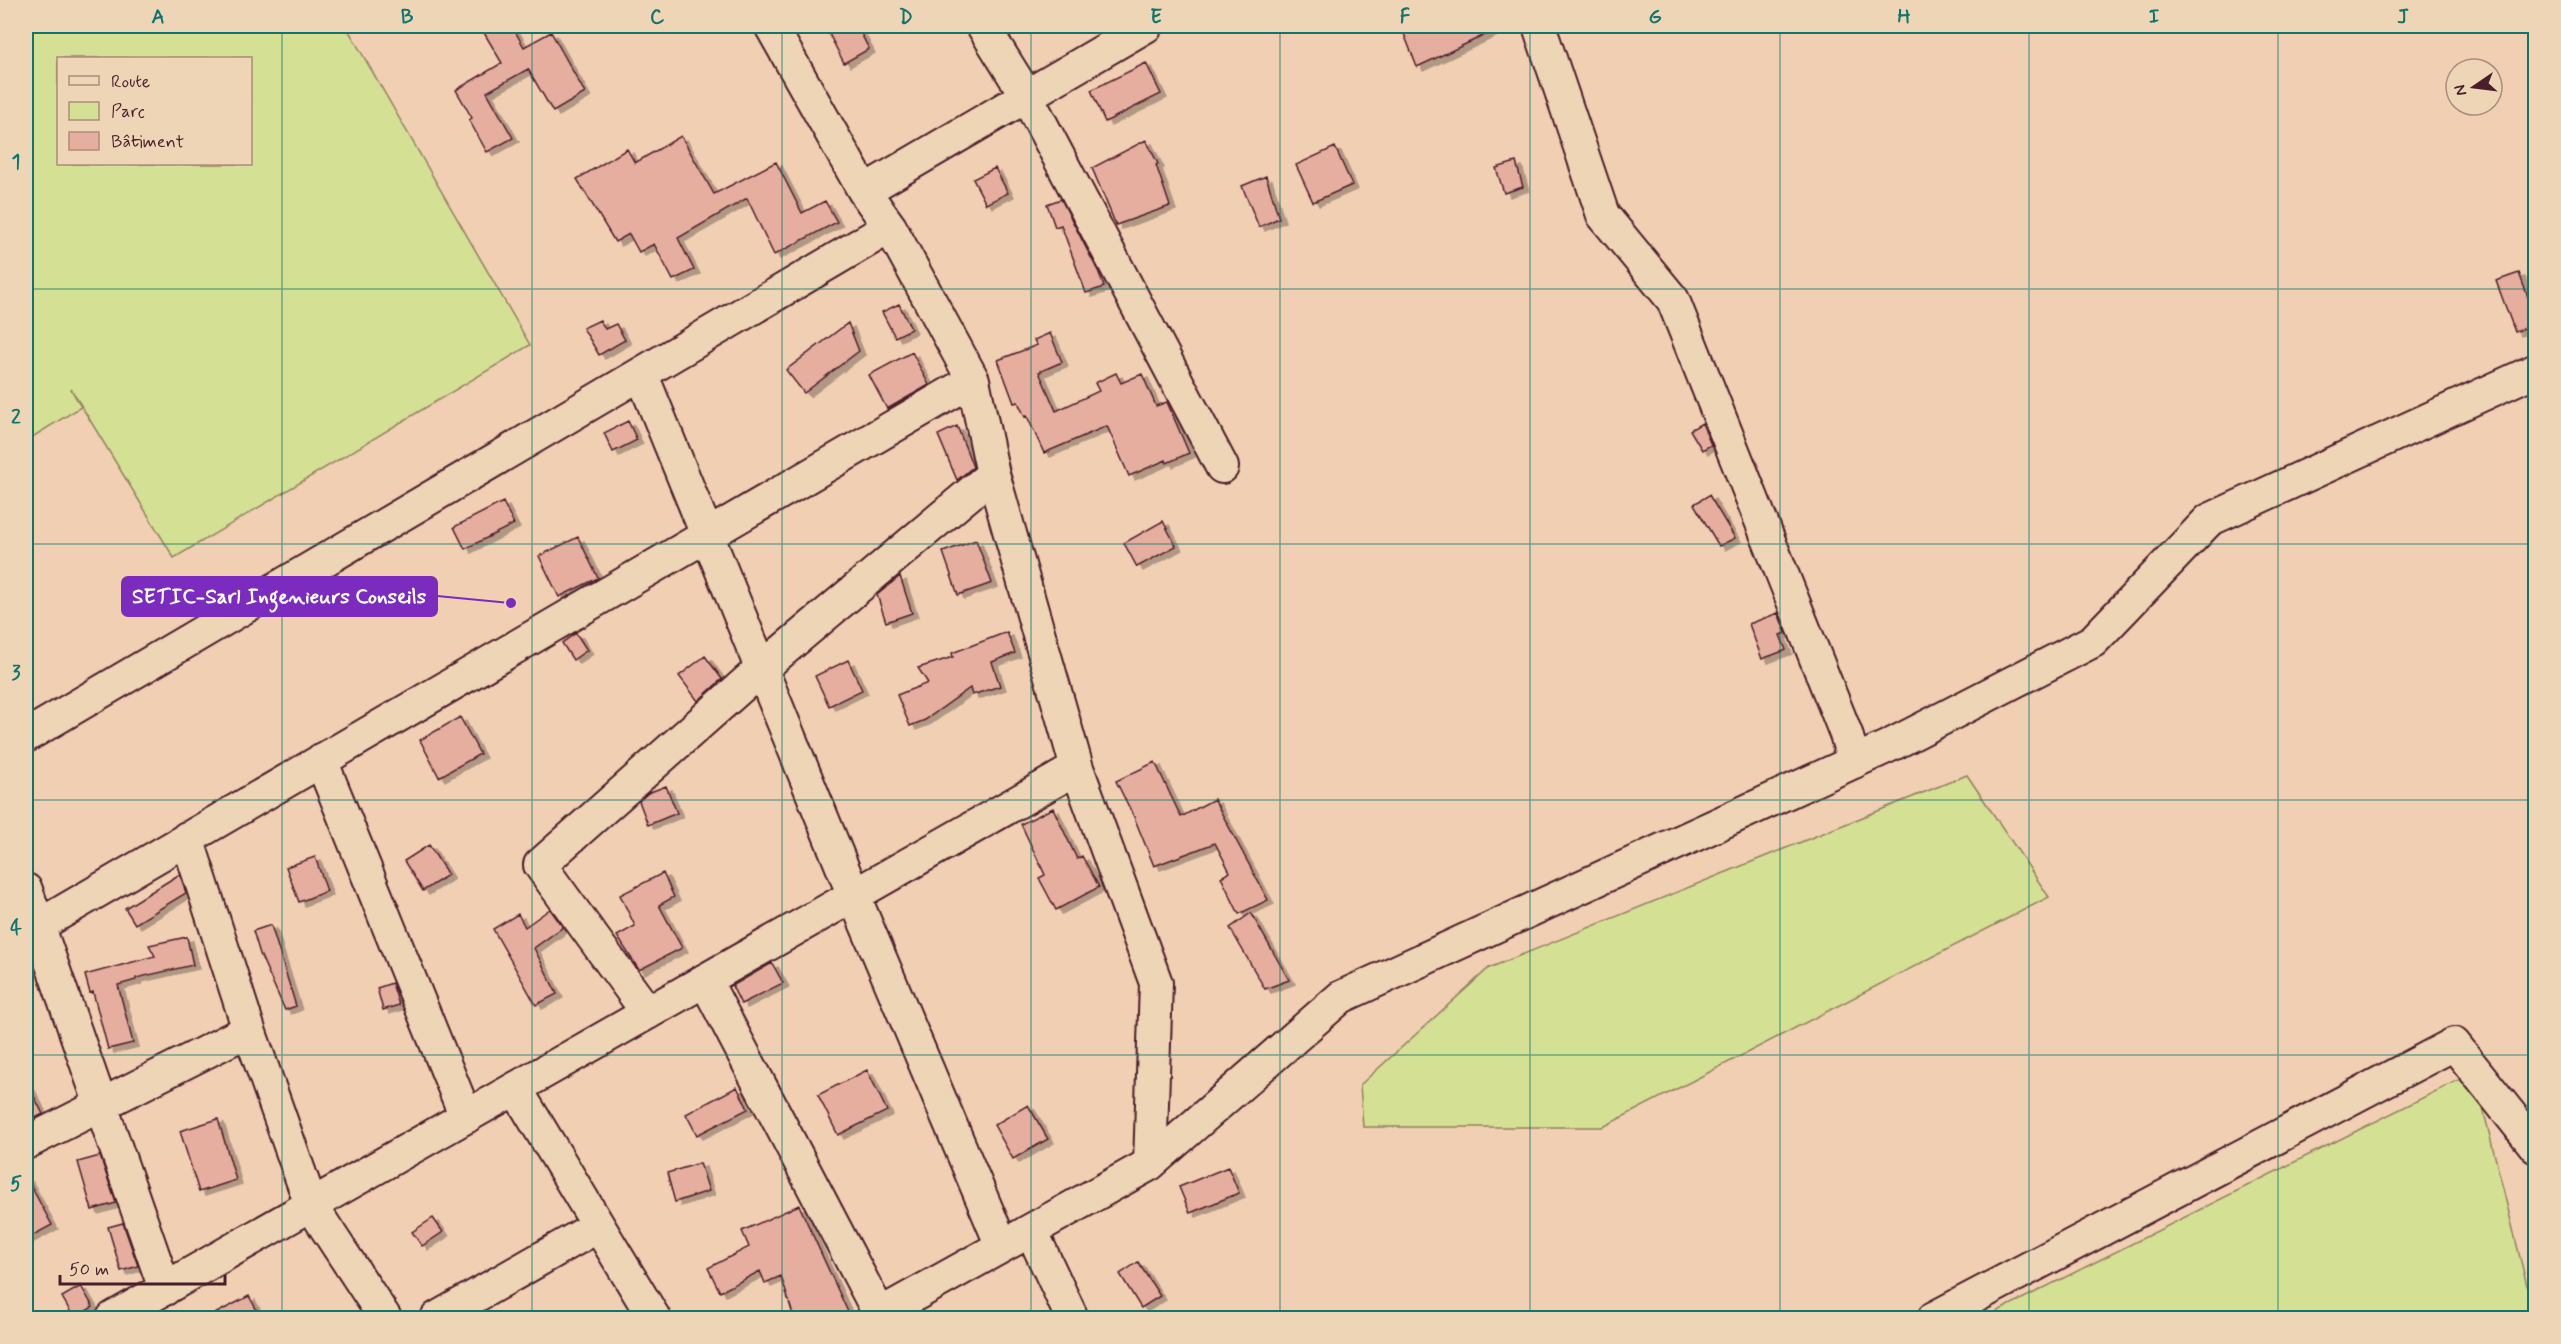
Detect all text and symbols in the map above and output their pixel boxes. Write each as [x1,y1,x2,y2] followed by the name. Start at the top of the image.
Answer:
[151,4,165,31] text: A
[401,4,414,31] text: B
[650,4,665,31] text: C
[899,4,913,31] text: D
[1150,4,1162,31] text: E
[1400,4,1411,31] text: F
[1648,4,1662,31] text: G
[1897,4,1911,31] text: H
[2149,4,2159,31] text: I
[2397,4,2409,31] text: J
[57,57,252,165] legend
[2444,57,2504,117] north arrow
[111,70,150,94] text: Route
[2449,83,2472,98] text: N
[111,100,145,124] text: Parc
[111,130,184,154] text: Bâtiment
[12,149,20,176] text: 1
[11,404,21,431] text: 2
[122,577,437,616] callout: SETIC-Sarl Ingenieurs Conseils
[132,583,427,613] text: SETIC-Sarl Ingenieurs Conseils
[11,660,21,687] text: 3
[10,915,22,942] text: 4
[10,1171,22,1198] text: 5
[60,1248,225,1286] scale bar
[69,1258,109,1282] text: 50 m

